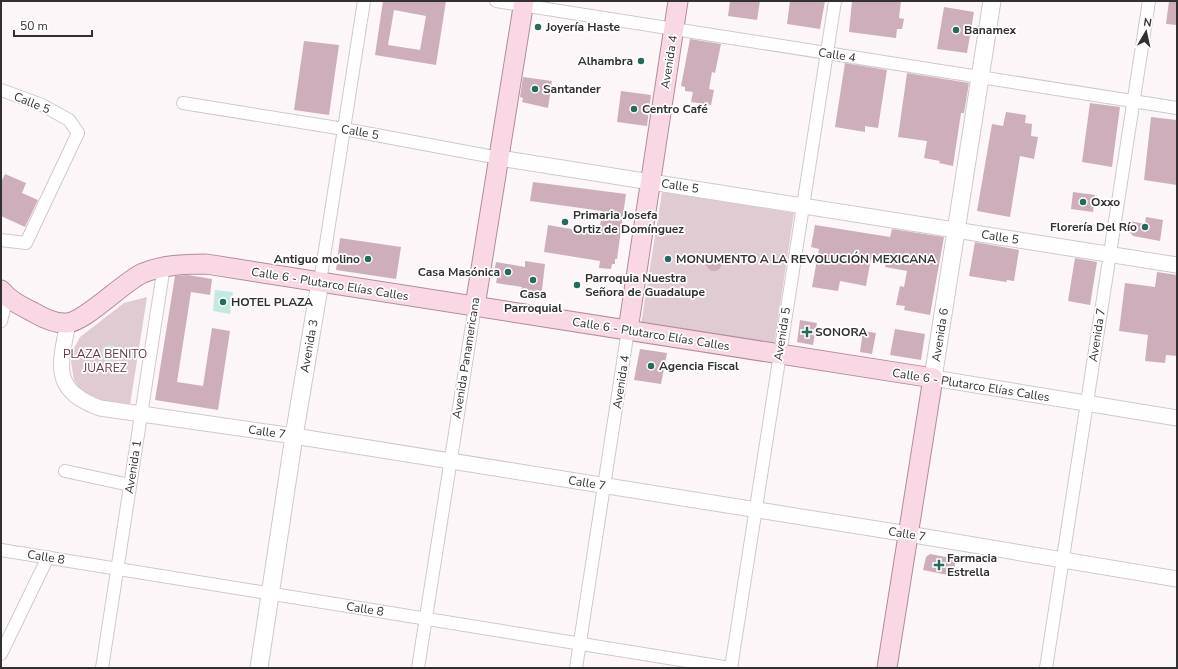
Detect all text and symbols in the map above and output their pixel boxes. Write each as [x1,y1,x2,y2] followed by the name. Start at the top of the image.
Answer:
[14,12,92,38] scale bar
[1126,12,1166,52] north arrow
[1142,15,1153,31] text: N
[20,18,48,34] text: 50 m
[545,19,621,35] place label: Joyería Haste
[533,22,543,32] marker: Joyería Haste
[964,22,1016,38] place label: Banamex
[951,25,961,35] marker: Banamex
[657,34,681,90] street label: Avenida 4
[817,44,857,66] street label: Calle 4
[578,53,633,69] place label: Alhambra
[636,56,646,66] marker: Alhambra
[543,81,601,97] place label: Santander
[530,84,540,94] marker: Santander
[11,88,53,118] street label: Calle 5
[642,101,708,117] place label: Centro Café
[629,104,639,114] marker: Centro Café
[340,121,380,143] street label: Calle 5
[660,175,700,197] street label: Calle 5
[1091,194,1120,210] place label: Oxxo
[1078,197,1088,207] marker: Oxxo
[573,207,684,237] place label: Primaria Josefa Ortiz de Domínguez
[560,217,570,227] marker: Primaria Josefa Ortiz de Domínguez
[1050,219,1137,235] place label: Florería Del Río
[1140,222,1150,232] marker: Florería Del Río
[980,226,1020,248] street label: Calle 5
[274,251,360,267] place label: Antiguo molino
[676,251,936,267] place label: MONUMENTO A LA REVOLUCIÓN MEXICANA
[363,254,373,264] marker: Antiguo molino
[663,254,673,264] marker: MONUMENTO A LA REVOLUCIÓN MEXICANA
[250,264,410,304] street label: Calle 6 - Plutarco Elías Calles
[418,264,500,280] place label: Casa Masónica
[503,267,513,277] marker: Casa Masónica
[585,270,705,300] place label: Parroquia Nuestra Señora de Guadalupe
[528,275,538,285] marker: Casa Parroquial
[572,280,582,290] marker: Parroquia Nuestra Señora de Guadalupe
[504,286,562,316] place label: Casa Parroquial
[231,294,313,310] place label: HOTEL PLAZA
[449,296,483,420] street label: Avenida Panamericana
[218,297,228,307] marker: HOTEL PLAZA
[770,306,794,362] street label: Avenida 5
[928,307,952,363] street label: Avenida 6
[1085,307,1109,363] street label: Avenida 7
[571,314,731,354] street label: Calle 6 - Plutarco Elías Calles
[296,318,322,374] street label: Avenida 3
[815,324,867,340] place label: SONORA
[802,327,812,337] marker: SONORA
[63,346,147,376] park label: PLAZA BENITO JUAREZ
[609,354,633,410] street label: Avenida 4
[659,358,739,374] place label: Agencia Fiscal
[646,361,656,371] marker: Agencia Fiscal
[891,365,1051,405] street label: Calle 6 - Plutarco Elías Calles
[247,421,287,443] street label: Calle 7
[121,439,145,495] street label: Avenida 1
[567,472,607,494] street label: Calle 7
[887,523,927,545] street label: Calle 7
[26,546,66,568] street label: Calle 8
[947,550,997,580] place label: Farmacia Estrella
[934,560,944,570] marker: Farmacia Estrella
[345,598,385,620] street label: Calle 8

